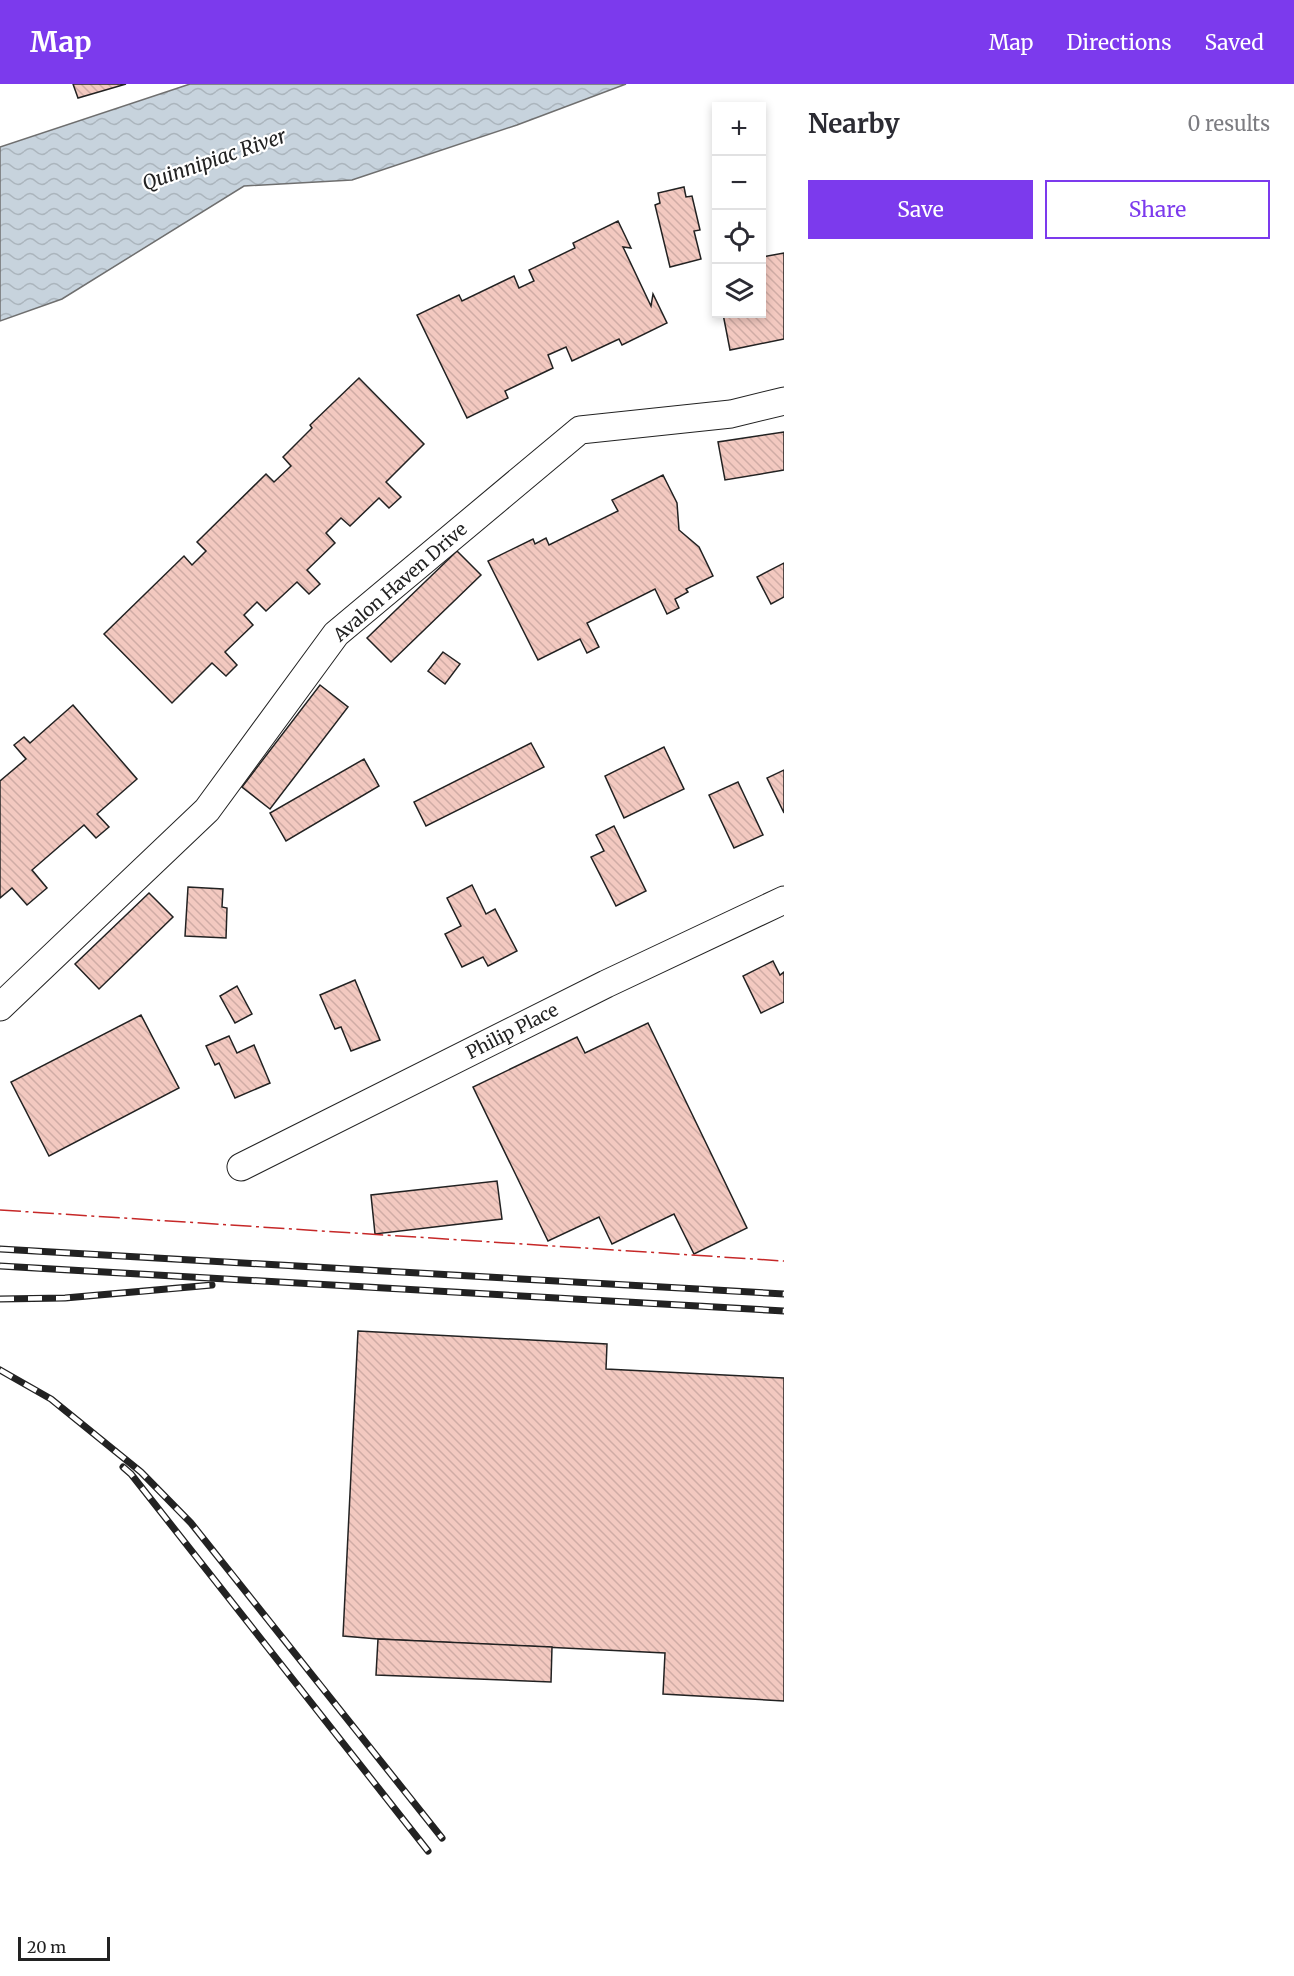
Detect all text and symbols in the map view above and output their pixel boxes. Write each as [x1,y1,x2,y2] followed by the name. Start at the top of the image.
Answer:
[30,24,92,60] text: Map
[989,29,1033,56] text: Map
[1066,29,1171,56] text: Directions
[1204,29,1264,56] text: Saved
[712,102,766,318] map controls
[712,102,766,156] button: +
[808,107,900,140] text: Nearby
[1187,111,1270,136] text: 0 results
[139,122,290,195] water label: Quinnipiac River
[712,156,766,210] button: −
[808,180,1033,239] button: Save
[1045,180,1270,239] button: Share
[712,210,766,264] button: locate
[712,264,766,318] button: layers
[328,518,472,647] street label: Avalon Haven Drive
[462,998,562,1064] street label: Philip Place
[18,1934,110,1962] scale bar
[27,1937,66,1957] text: 20 m

